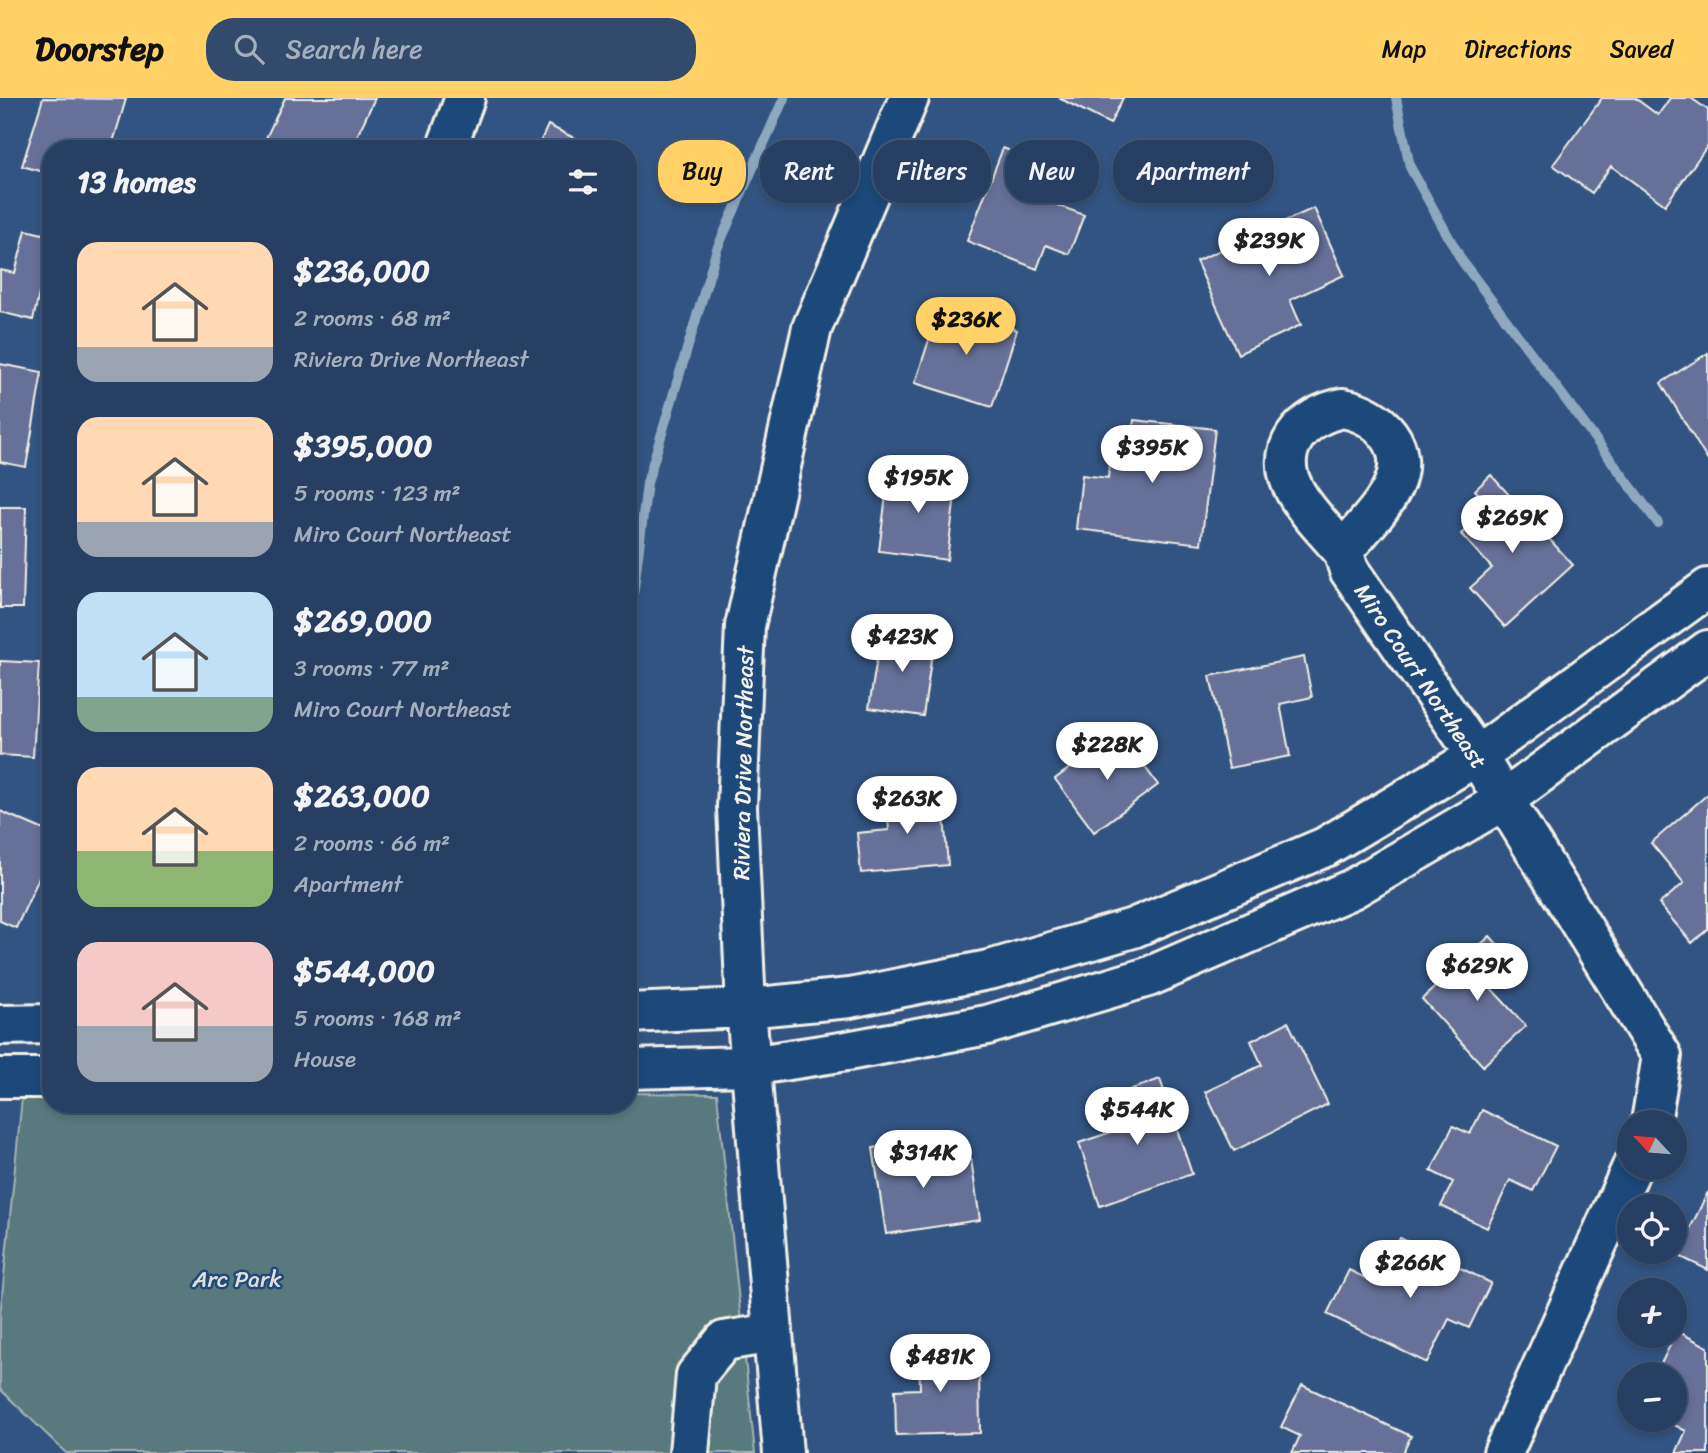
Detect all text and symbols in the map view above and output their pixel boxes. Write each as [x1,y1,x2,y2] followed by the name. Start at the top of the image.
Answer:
[206,18,696,81] search box
[35,20,164,78] text: Doorstep
[286,26,423,72] text: Search here
[1382,28,1426,70] text: Map
[1464,28,1572,70] text: Directions
[1610,28,1673,70] text: Saved
[230,30,268,68] icon: search
[658,140,746,203] chip: Buy
[760,140,859,203] chip: Rent
[873,140,991,203] chip: Filters
[1005,140,1099,203] chip: New
[1113,140,1274,203] chip: Apartment
[77,155,196,209] text: 13 homes
[564,163,602,201] icon: filters
[1220,218,1318,278] pin: $239K
[1234,220,1304,261] text: $239K
[294,244,430,298] text: $236,000
[133,270,217,354] icon: home
[294,298,451,339] text: 2 rooms · 68 m²
[917,298,1015,357] pin: $236K
[932,299,1000,340] text: $236K
[294,339,529,380] text: Riviera Drive Northeast
[294,419,432,473] text: $395,000
[1103,426,1201,485] pin: $395K
[1117,427,1187,468] text: $395K
[133,445,217,529] icon: home
[869,456,967,515] pin: $195K
[884,457,952,498] text: $195K
[294,473,461,514] text: 5 rooms · 123 m²
[1463,496,1561,555] pin: $269K
[1477,497,1547,538] text: $269K
[294,514,512,555] text: Miro Court Northeast
[1343,575,1498,778] street label: Miro Court Northeast
[294,594,432,648] text: $269,000
[853,614,951,674] pin: $423K
[867,616,937,657] text: $423K
[133,620,217,704] icon: home
[721,644,766,881] street label: Riviera Drive Northeast
[294,648,450,689] text: 3 rooms · 77 m²
[294,689,512,730] text: Miro Court Northeast
[1058,722,1156,782] pin: $228K
[1072,724,1142,765] text: $228K
[294,769,430,823] text: $263,000
[858,776,956,836] pin: $263K
[873,778,941,819] text: $263K
[133,795,217,879] icon: home
[294,823,450,864] text: 2 rooms · 66 m²
[294,864,403,905] text: Apartment
[294,944,435,998] text: $544,000
[1428,944,1526,1003] pin: $629K
[1442,945,1512,986] text: $629K
[133,970,217,1054] icon: home
[294,998,462,1039] text: 5 rooms · 168 m²
[294,1039,356,1080] text: House
[1088,1088,1186,1147] pin: $544K
[1101,1089,1173,1130] text: $544K
[1617,1110,1687,1180] north arrow
[1617,1110,1687,1432] map controls
[874,1130,972,1190] pin: $314K
[890,1132,956,1173] text: $314K
[1617,1194,1687,1264] button: locate
[1361,1240,1459,1300] pin: $266K
[1376,1242,1444,1283] text: $266K
[191,1259,282,1300] park label: Arc Park
[1617,1278,1687,1348] button: +
[891,1334,989,1394] pin: $481K
[906,1336,974,1377] text: $481K
[1617,1362,1687,1432] button: −

